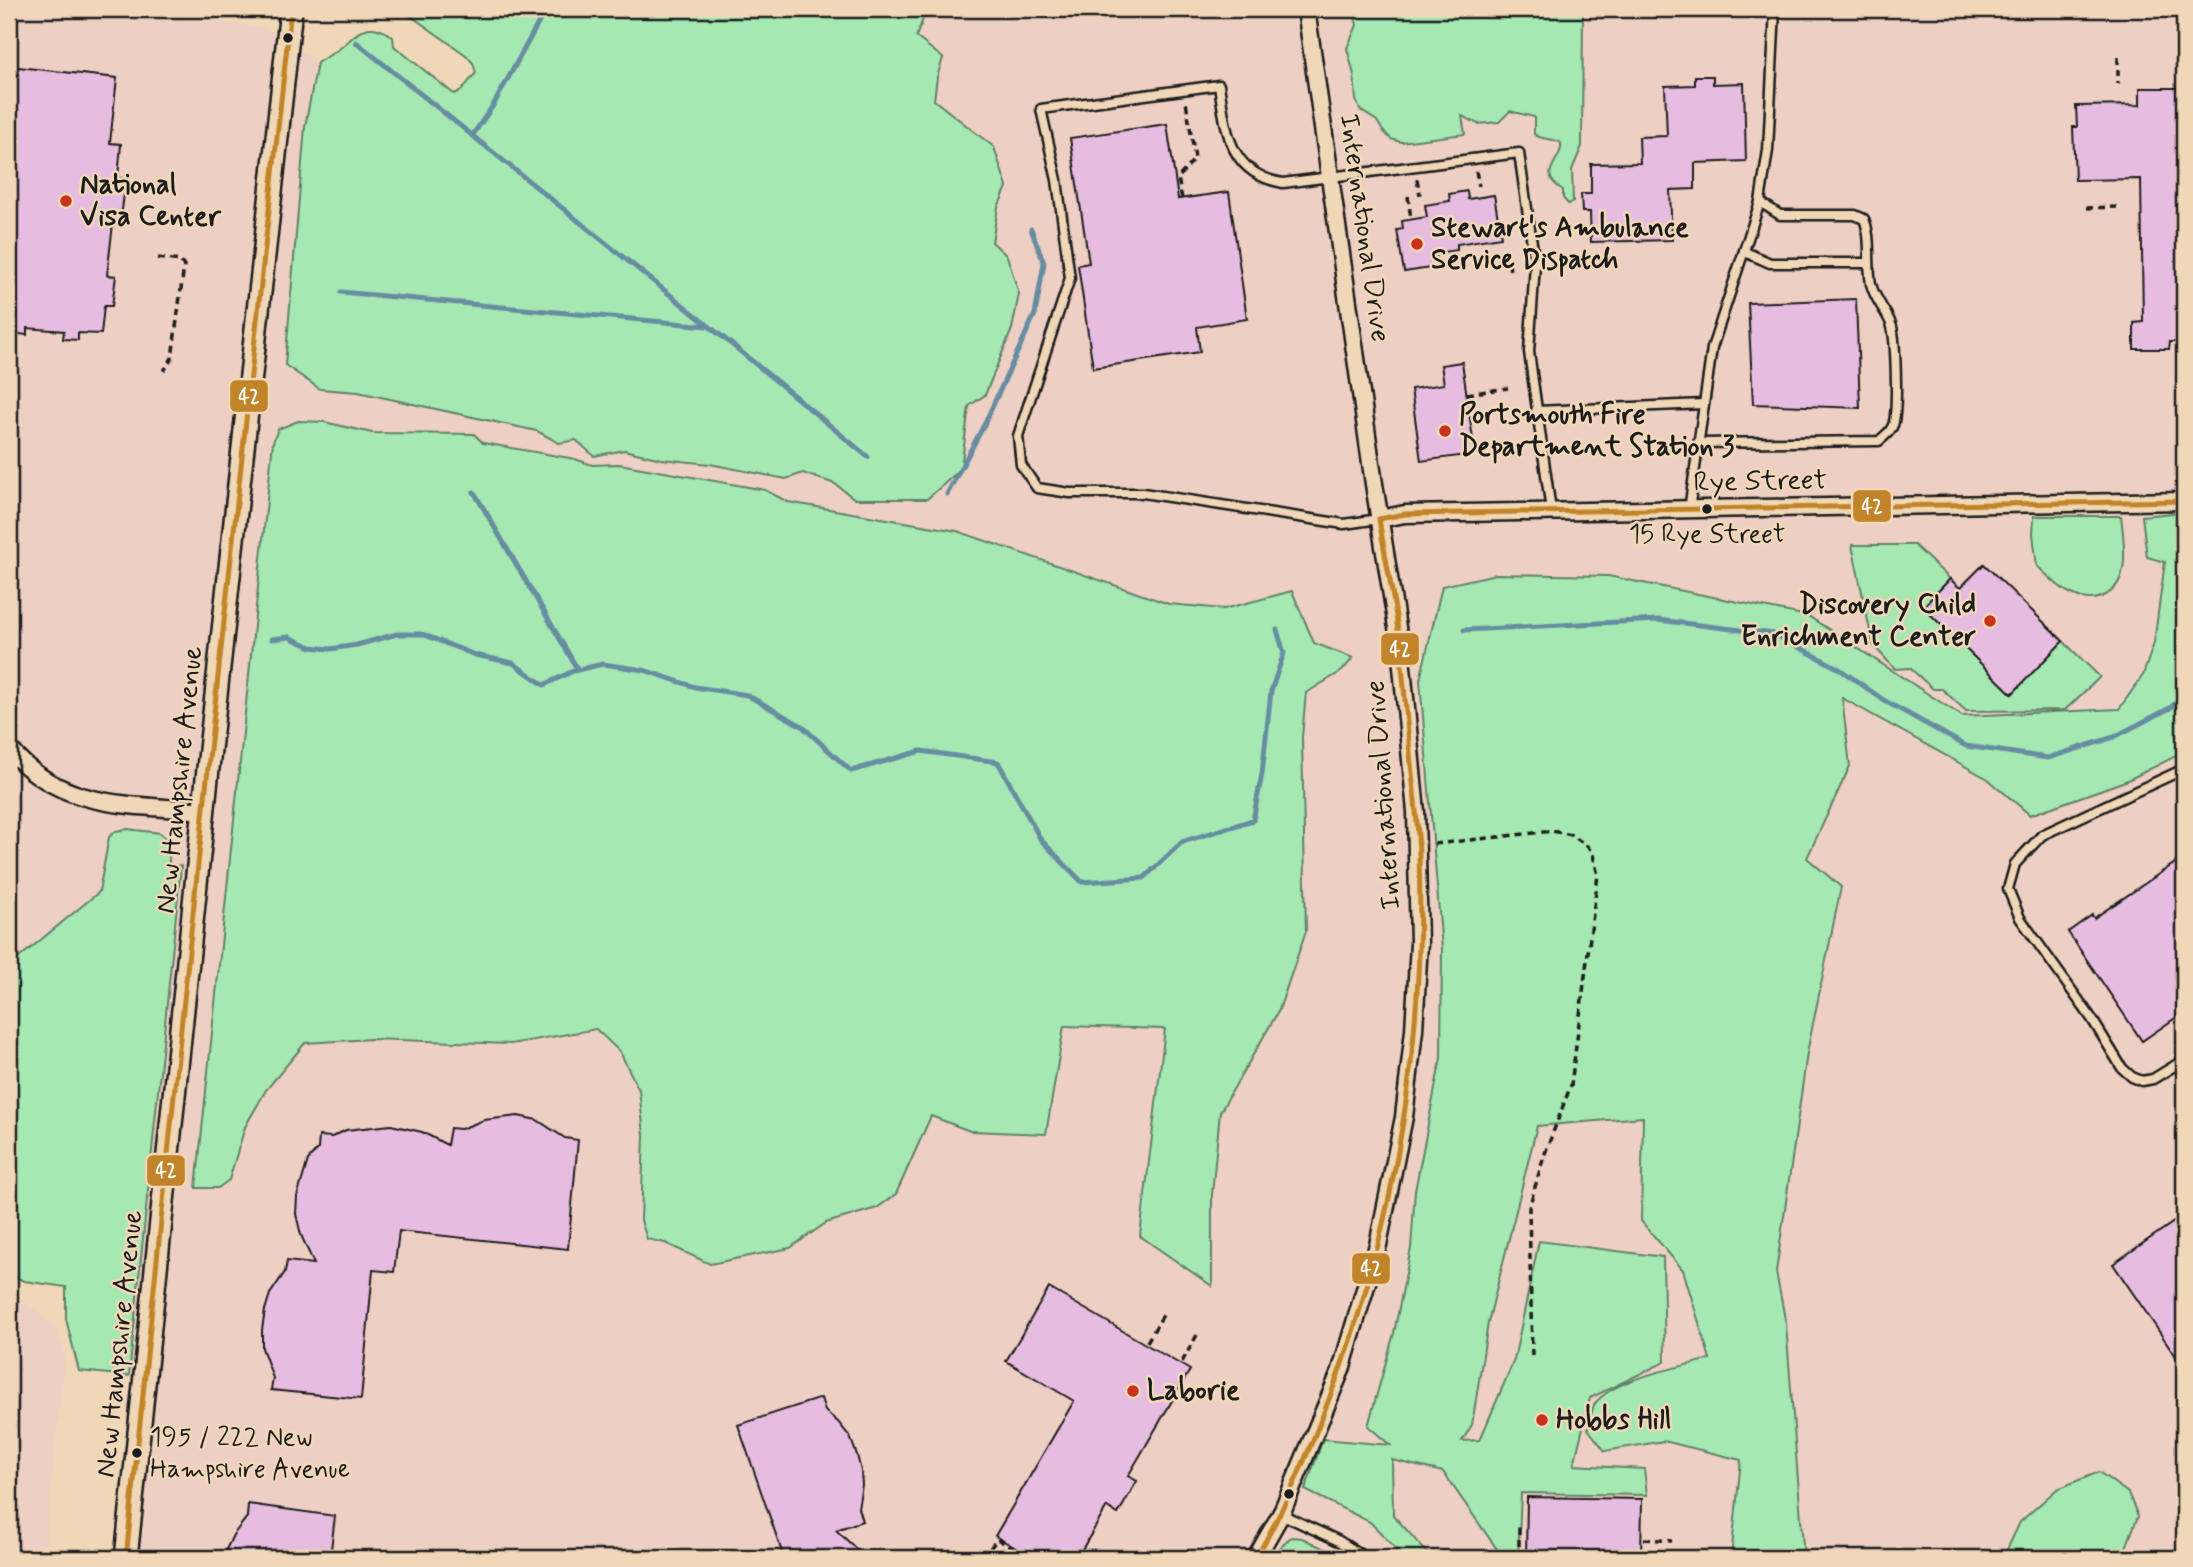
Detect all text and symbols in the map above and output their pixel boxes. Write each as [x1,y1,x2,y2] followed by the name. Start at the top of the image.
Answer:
[281,31,295,45] unlabelled marker
[1330,111,1398,345] street label: International Drive
[80,167,222,236] place label: National Visa Center
[58,193,74,209] marker: National Visa Center
[1431,210,1689,279] place label: Stewart's Ambulance Service Dispatch
[1409,236,1425,252] marker: Stewart's Ambulance Service Dispatch
[229,379,269,413] line badge: 42
[238,385,260,410] text: 42
[1459,397,1735,466] place label: Portsmouth Fire Department Station 3
[1437,423,1453,439] marker: Portsmouth Fire Department Station 3
[1693,462,1827,502] street label: Rye Street
[1852,489,1892,523] line badge: 42
[1861,495,1883,520] text: 42
[1700,502,1714,516] marker: 15 Rye Street
[1629,518,1785,552] place label: 15 Rye Street
[1741,587,1976,656] place label: Discovery Child Enrichment Center
[1982,613,1998,629] marker: Discovery Child Enrichment Center
[1380,632,1420,666] line badge: 42
[1389,638,1411,663] text: 42
[148,645,212,915] street label: New Hampshire Avenue
[1358,679,1410,911] street label: International Drive
[146,1154,186,1187] line badge: 42
[155,1159,177,1184] text: 42
[88,1209,152,1479] street label: New Hampshire Avenue
[1351,1252,1391,1285] line badge: 42
[1360,1257,1382,1282] text: 42
[1147,1373,1240,1410] place label: Laborie
[1125,1383,1141,1399] marker: Laborie
[1556,1402,1671,1439] place label: Hobbs Hill
[1534,1412,1550,1428] marker: Hobbs Hill
[150,1421,350,1487] place label: 195 / 222 New Hampshire Avenue
[130,1446,144,1460] marker: 195 / 222 New Hampshire Avenue
[1282,1487,1296,1501] unlabelled marker

